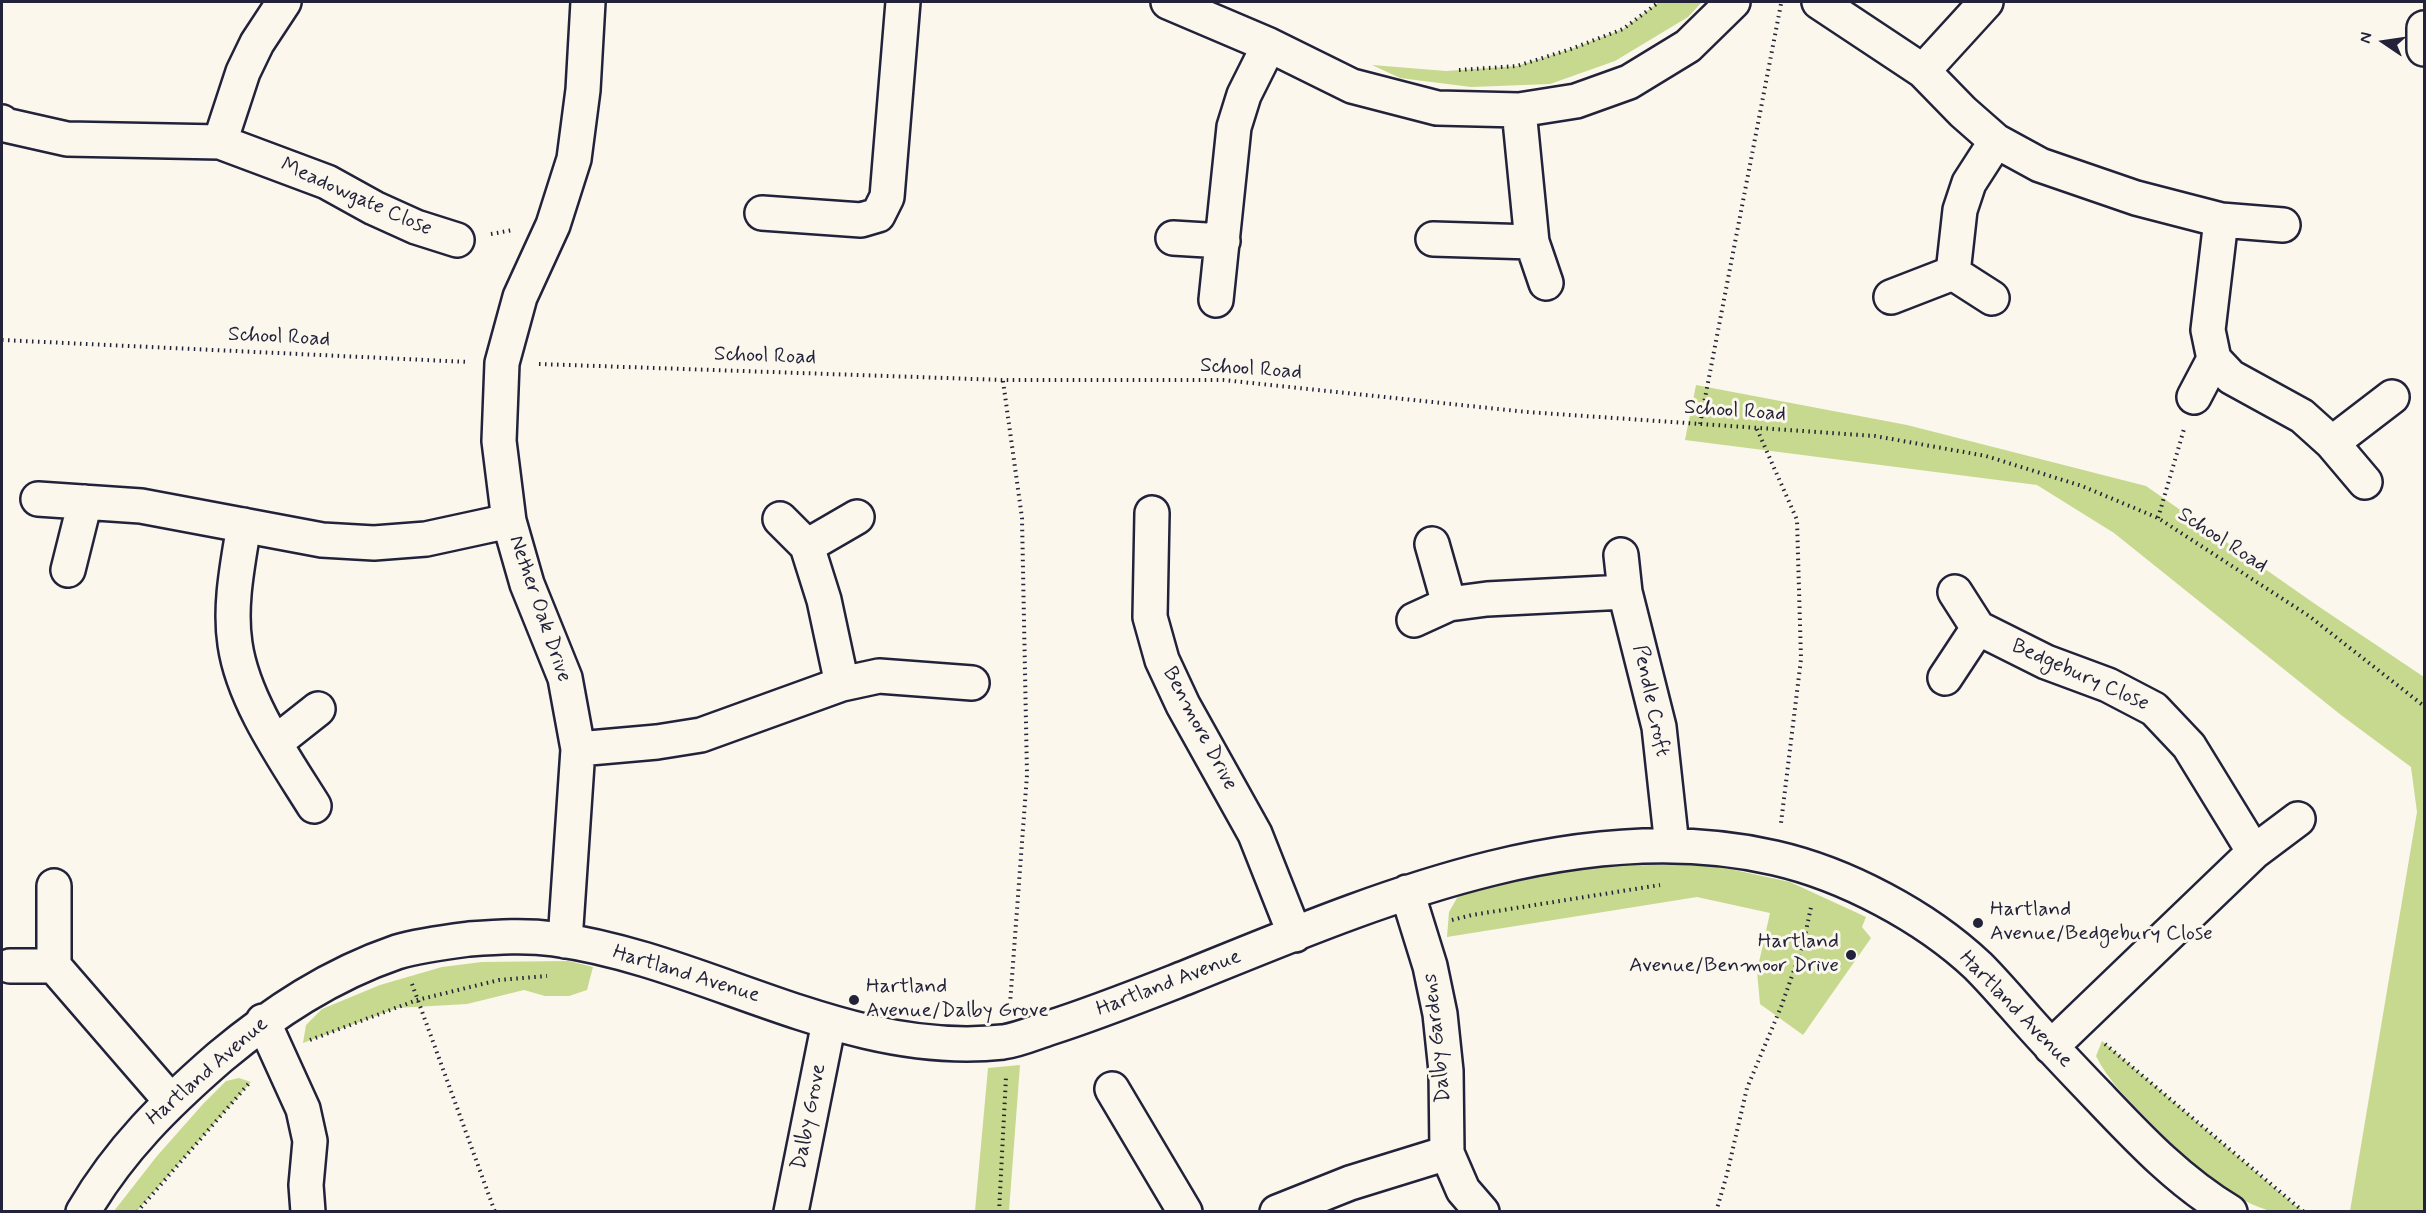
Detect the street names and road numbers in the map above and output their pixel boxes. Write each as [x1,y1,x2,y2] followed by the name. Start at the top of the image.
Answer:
[276,153,436,243] street label: Meadowgate Close
[227,323,331,353] street label: School Road
[714,343,816,371] street label: School Road
[1199,354,1303,386] street label: School Road
[1683,396,1787,428] street label: School Road
[2172,503,2272,579] street label: School Road
[502,532,576,686] street label: Nether Oak Drive
[2007,634,2153,718] street label: Bedgebury Close
[1626,643,1674,759] street label: Pendle Croft
[1156,663,1242,795] street label: Benmore Drive
[609,941,763,1009] street label: Hartland Avenue
[1093,945,1245,1023] street label: Hartland Avenue
[1953,946,2077,1074] street label: Hartland Avenue
[1419,972,1457,1104] street label: Dalby Gardens
[142,1012,274,1132] street label: Hartland Avenue
[787,1062,833,1172] street label: Dalby Grove

